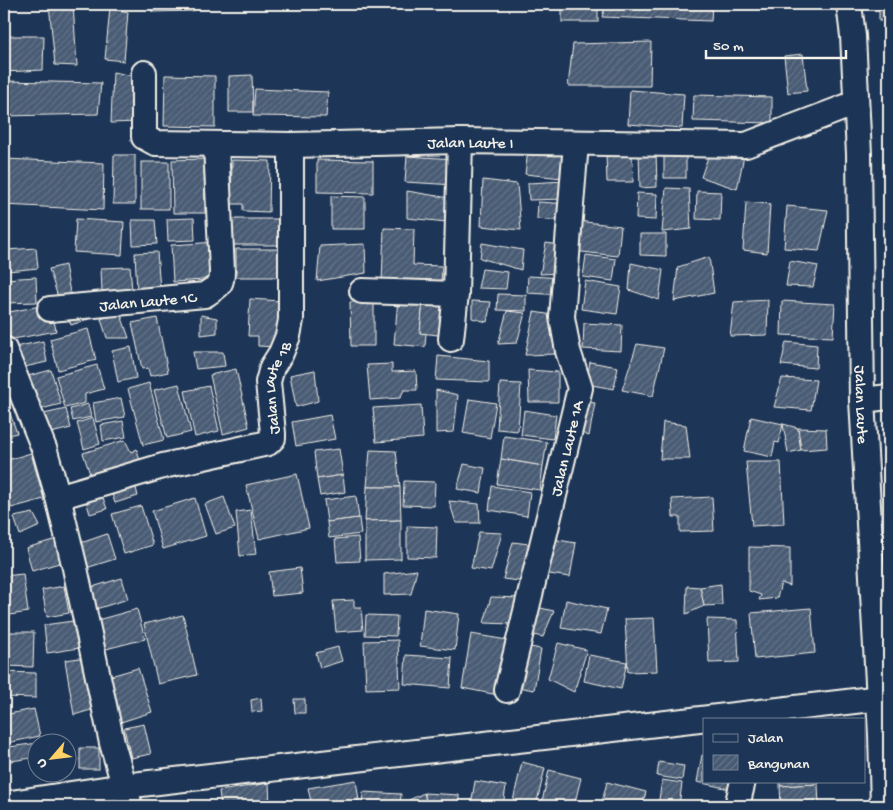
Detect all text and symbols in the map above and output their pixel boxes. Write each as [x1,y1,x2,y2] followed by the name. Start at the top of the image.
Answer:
[706,28,846,60] scale bar
[713,38,744,56] text: 50 m
[427,135,513,155] street label: Jalan Laute I
[99,290,198,318] street label: Jalan Laute 1C
[262,339,298,435] street label: Jalan Laute 1B
[849,365,871,445] street label: Jalan Laute
[548,397,590,499] street label: Jalan Laute 1A
[703,718,866,782] legend
[748,730,783,748] text: Jalan
[28,732,78,782] north arrow
[33,755,52,770] text: U
[747,756,809,774] text: Bangunan

